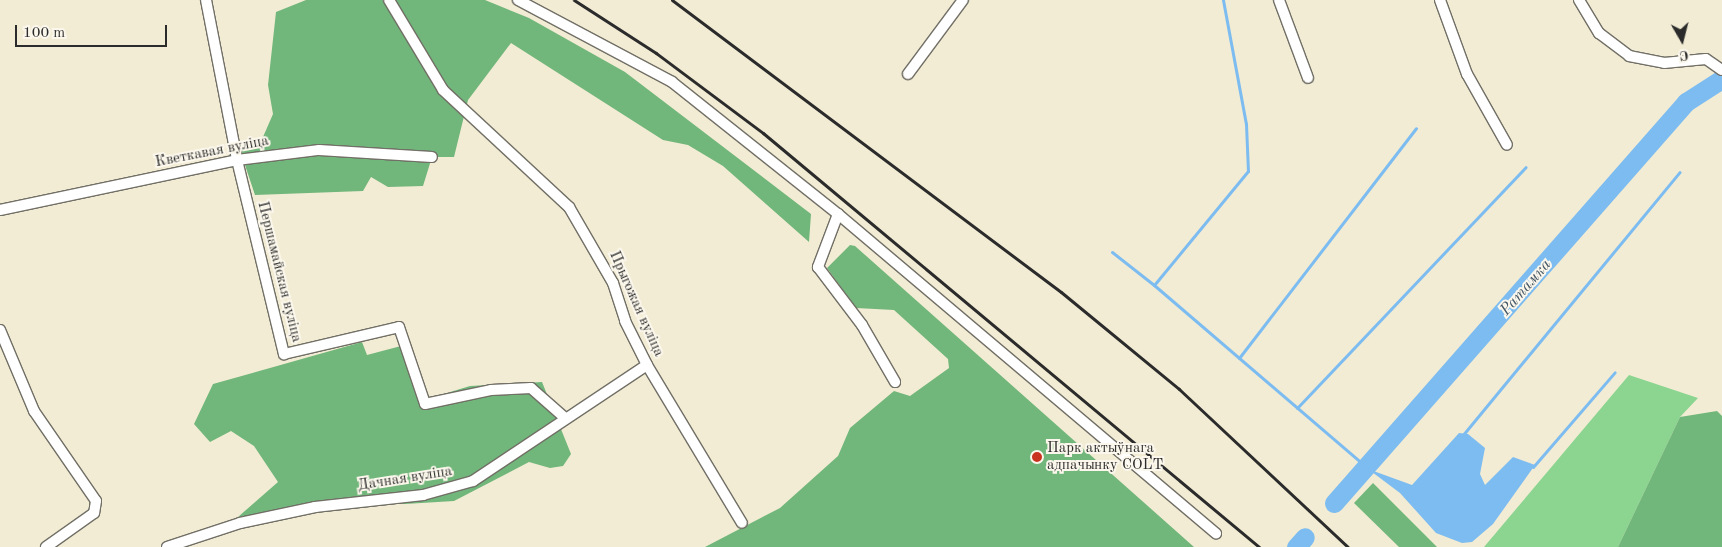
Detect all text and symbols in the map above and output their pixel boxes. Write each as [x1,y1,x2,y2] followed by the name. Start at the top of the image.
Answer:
[18,15,170,47] scale bar
[1657,15,1707,65] north arrow
[23,26,65,41] text: 100 m
[1679,47,1690,62] text: С
[154,132,270,172] street label: Кветкавая вуліца
[253,200,305,344] street label: Першамайская вуліца
[605,248,667,360] street label: Прыгожая вуліца
[1496,256,1556,320] water label: Ратамка
[1047,439,1163,474] place label: Парк актыўнага адпачынку COLT
[1031,451,1043,463] marker: Парк актыўнага адпачынку COLT
[357,463,453,495] street label: Дачная вуліца

